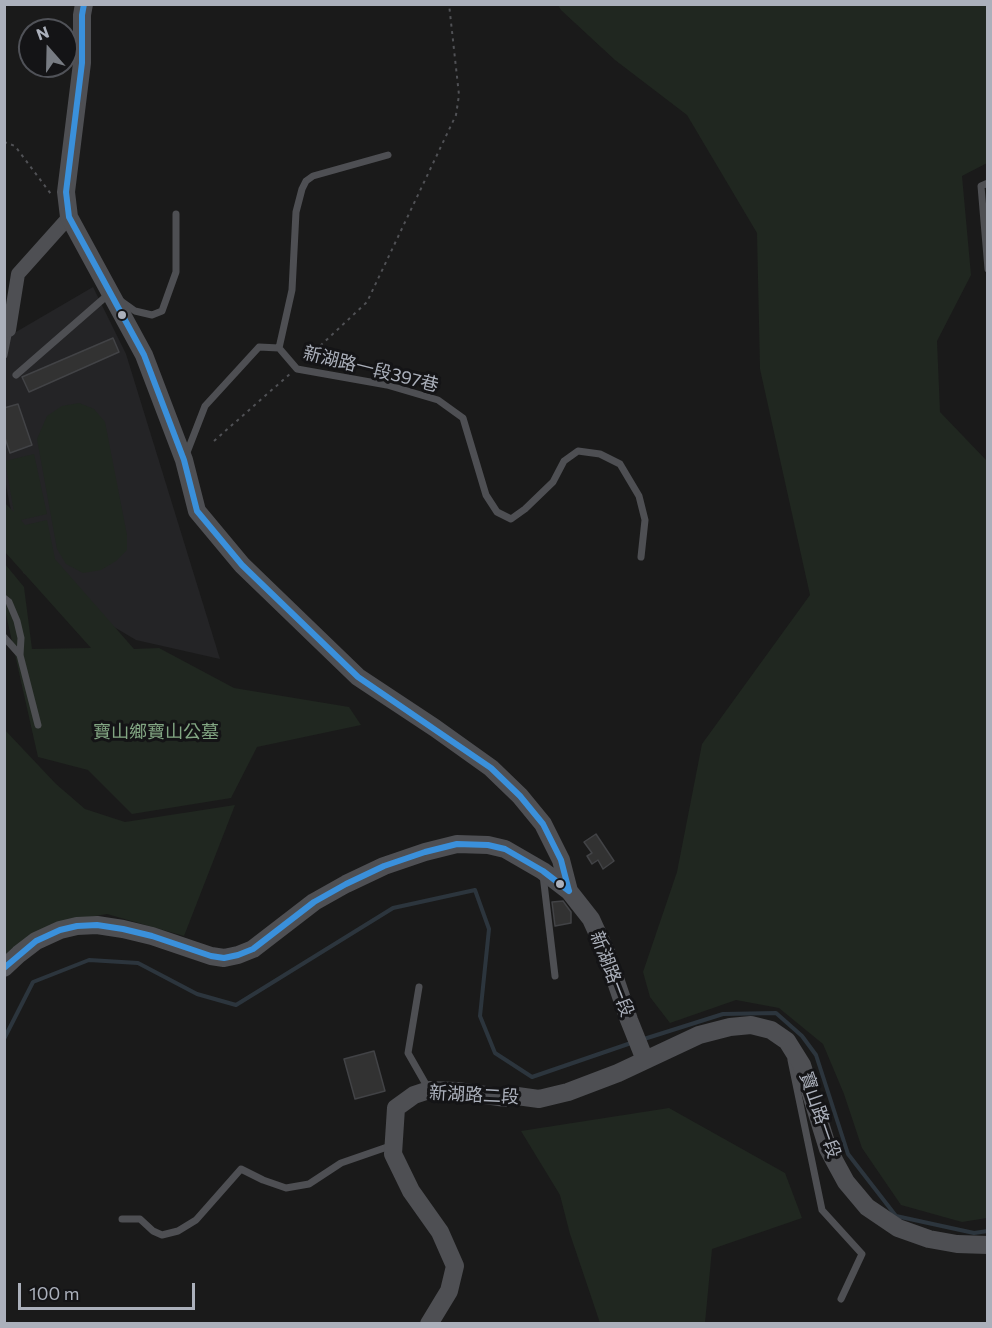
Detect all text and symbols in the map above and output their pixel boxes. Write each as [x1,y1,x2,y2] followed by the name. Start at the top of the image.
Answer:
[18,18,78,78] north arrow
[33,22,51,43] text: N
[116,309,128,321] unlabelled marker
[301,342,441,396] street label: 新湖路一段397巷
[93,721,219,743] park label: 寶山鄉寶山公墓
[554,878,566,890] unlabelled marker
[586,928,638,1020] street label: 新湖路一段
[795,1069,845,1161] street label: 寶山路一段
[428,1082,520,1108] street label: 新湖路二段
[21,1271,198,1309] scale bar
[29,1282,79,1304] text: 100 m

